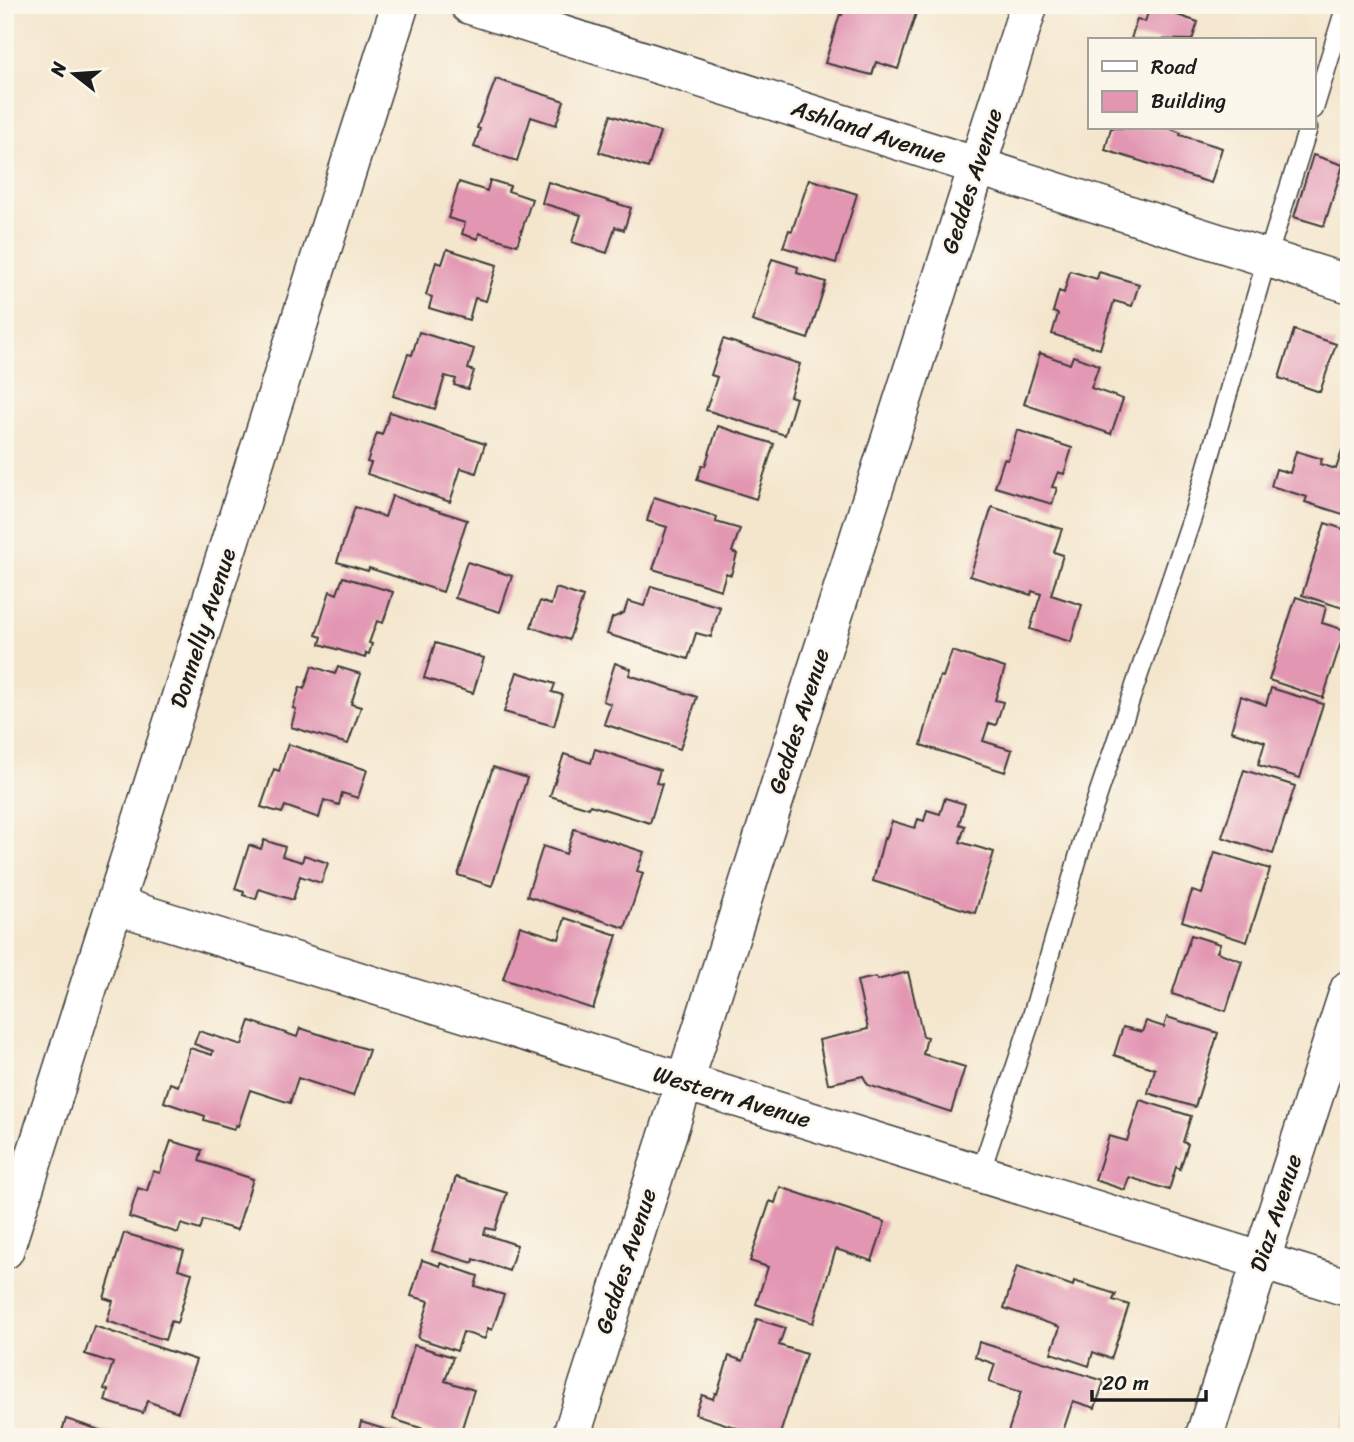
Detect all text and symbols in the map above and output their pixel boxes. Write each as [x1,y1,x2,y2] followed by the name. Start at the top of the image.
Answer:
[38,38,108,108] north arrow
[1088,38,1316,130] legend
[1151,48,1198,86] text: Road
[40,57,76,81] text: N
[1151,82,1227,120] text: Building
[785,87,952,176] street label: Ashland Avenue
[929,103,1015,259] street label: Geddes Avenue
[158,542,248,714] street label: Donnelly Avenue
[756,643,842,799] street label: Geddes Avenue
[648,1054,816,1141] street label: Western Avenue
[1238,1148,1314,1277] street label: Diaz Avenue
[583,1183,669,1339] street label: Geddes Avenue
[1092,1358,1205,1402] scale bar
[1102,1364,1149,1402] text: 20 m

